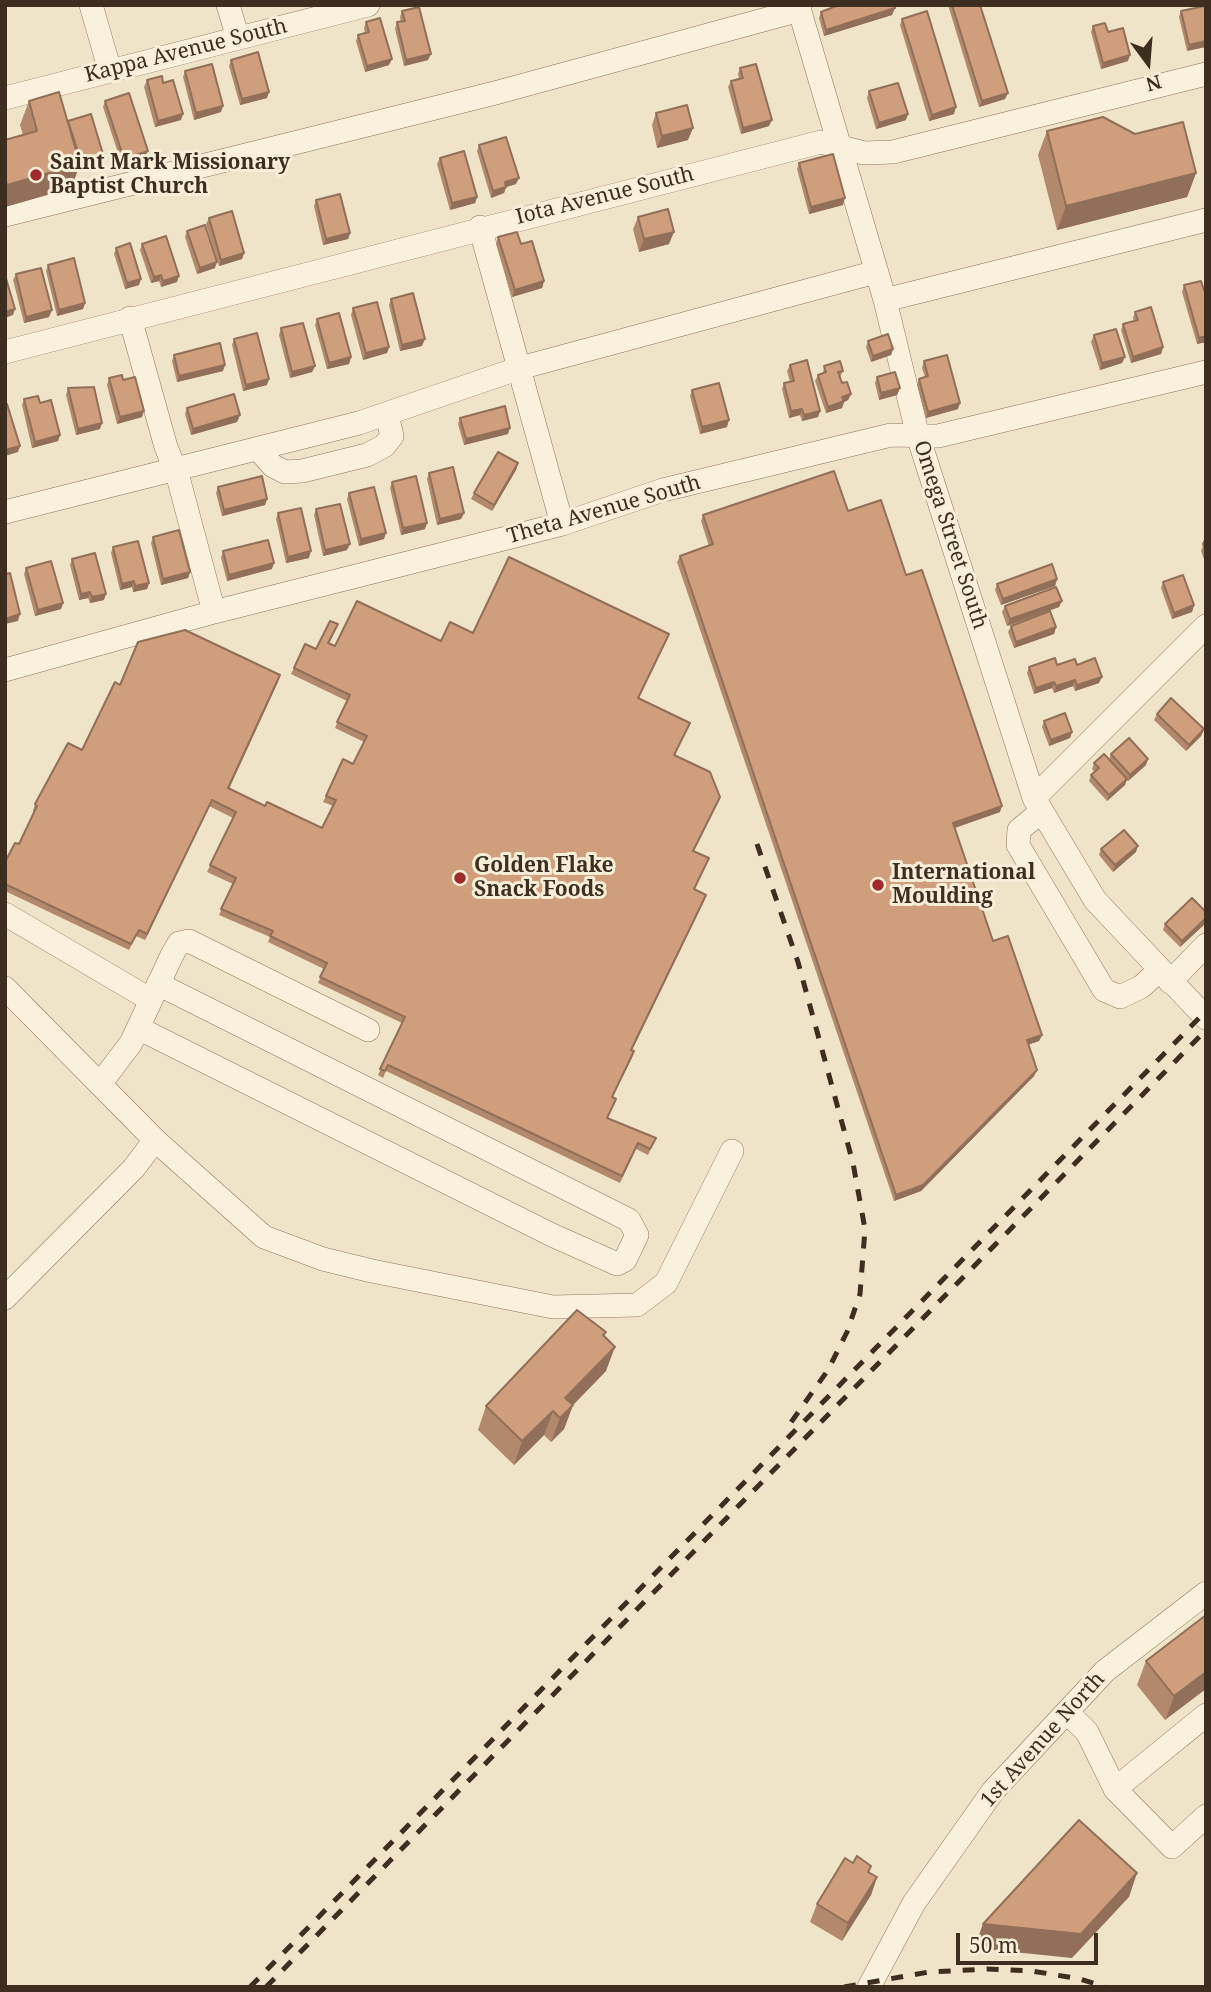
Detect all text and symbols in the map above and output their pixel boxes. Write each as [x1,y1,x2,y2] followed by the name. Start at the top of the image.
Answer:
[82,14,290,88] street label: Kappa Avenue South
[1113,28,1183,98] north arrow
[1143,69,1165,98] text: N
[50,150,290,200] place label: Saint Mark Missionary Baptist Church
[513,162,697,230] street label: Iota Avenue South
[28,167,44,183] marker: Saint Mark Missionary Baptist Church
[908,437,992,633] street label: Omega Street South
[504,470,704,550] street label: Theta Avenue South
[474,853,614,903] place label: Golden Flake Snack Foods
[892,860,1035,910] place label: International Moulding
[452,870,468,886] marker: Golden Flake Snack Foods
[870,877,886,893] marker: International Moulding
[976,1667,1110,1813] street label: 1st Avenue North
[959,1918,1101,1962] scale bar
[969,1931,1018,1959] text: 50 m

